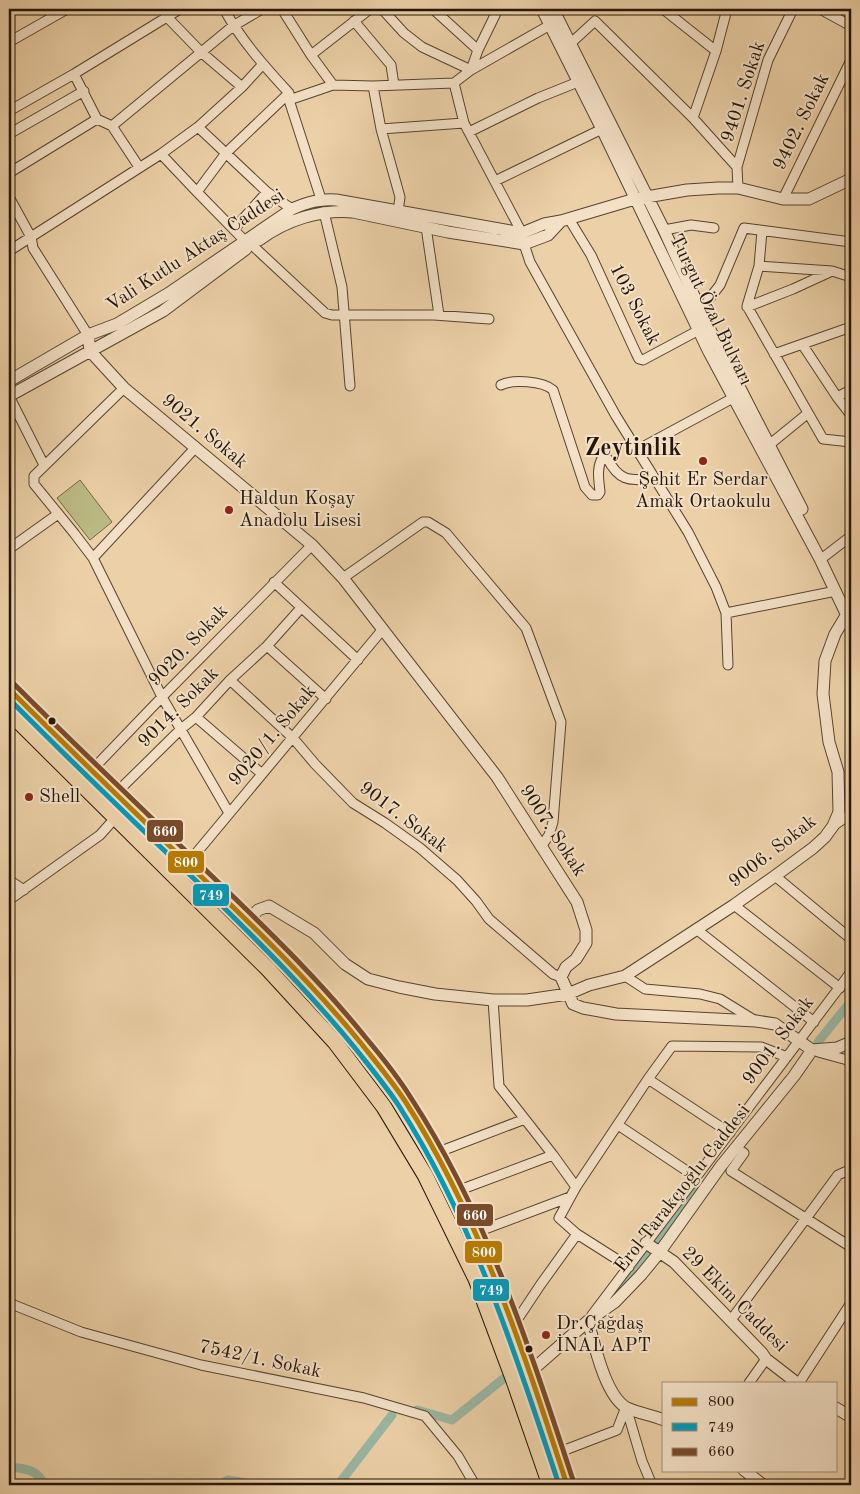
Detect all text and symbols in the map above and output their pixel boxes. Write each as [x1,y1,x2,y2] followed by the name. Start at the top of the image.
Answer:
[719,39,769,145] street label: 9401. Sokak
[770,71,834,173] street label: 9402. Sokak
[104,186,288,316] street label: Vali Kutlu Aktaş Caddesi
[665,230,758,389] street label: Turgut Özal Bulvarı
[605,261,663,349] street label: 103 Sokak
[158,391,250,473] street label: 9021. Sokak
[585,437,681,461] district label: Zeytinlik
[697,455,709,467] marker: Şehit Er Serdar Amak Ortaokulu
[635,471,771,512] place label: Şehit Er Serdar Amak Ortaokulu
[239,490,361,531] place label: Haldun Koşay Anadolu Lisesi
[223,504,235,516] marker: Haldun Koşay Anadolu Lisesi
[146,602,232,690] street label: 9020. Sokak
[135,664,223,752] street label: 9014. Sokak
[226,682,320,790] street label: 9020/1. Sokak
[47,716,57,726] unlabelled marker
[355,779,451,857] street label: 9017. Sokak
[515,782,589,880] street label: 9007. Sokak
[39,788,80,807] place label: Shell
[23,791,35,803] marker: Shell
[726,812,820,892] street label: 9006. Sokak
[146,819,184,843] line badge: 660
[153,825,177,839] text: 660
[167,850,205,874] line badge: 800
[174,856,198,870] text: 800
[192,883,230,907] line badge: 749
[199,889,223,903] text: 749
[740,993,818,1089] street label: 9001. Sokak
[612,1101,754,1277] street label: Erol Tarakçıoğlu Caddesi
[456,1203,494,1227] line badge: 660
[463,1209,487,1223] text: 660
[464,1240,503,1264] line badge: 800
[678,1244,790,1356] street label: 29 Ekim Caddesi
[472,1246,496,1260] text: 800
[472,1278,510,1302] line badge: 749
[479,1284,503,1298] text: 749
[556,1315,651,1356] place label: Dr.Çağdaş İNAL APT
[540,1329,552,1341] marker: Dr.Çağdaş İNAL APT
[197,1338,323,1382] street label: 7542/1. Sokak
[524,1344,534,1354] unlabelled marker
[662,1382,838,1472] legend
[708,1395,734,1410] text: 800
[708,1421,734,1436] text: 749
[708,1445,734,1460] text: 660

